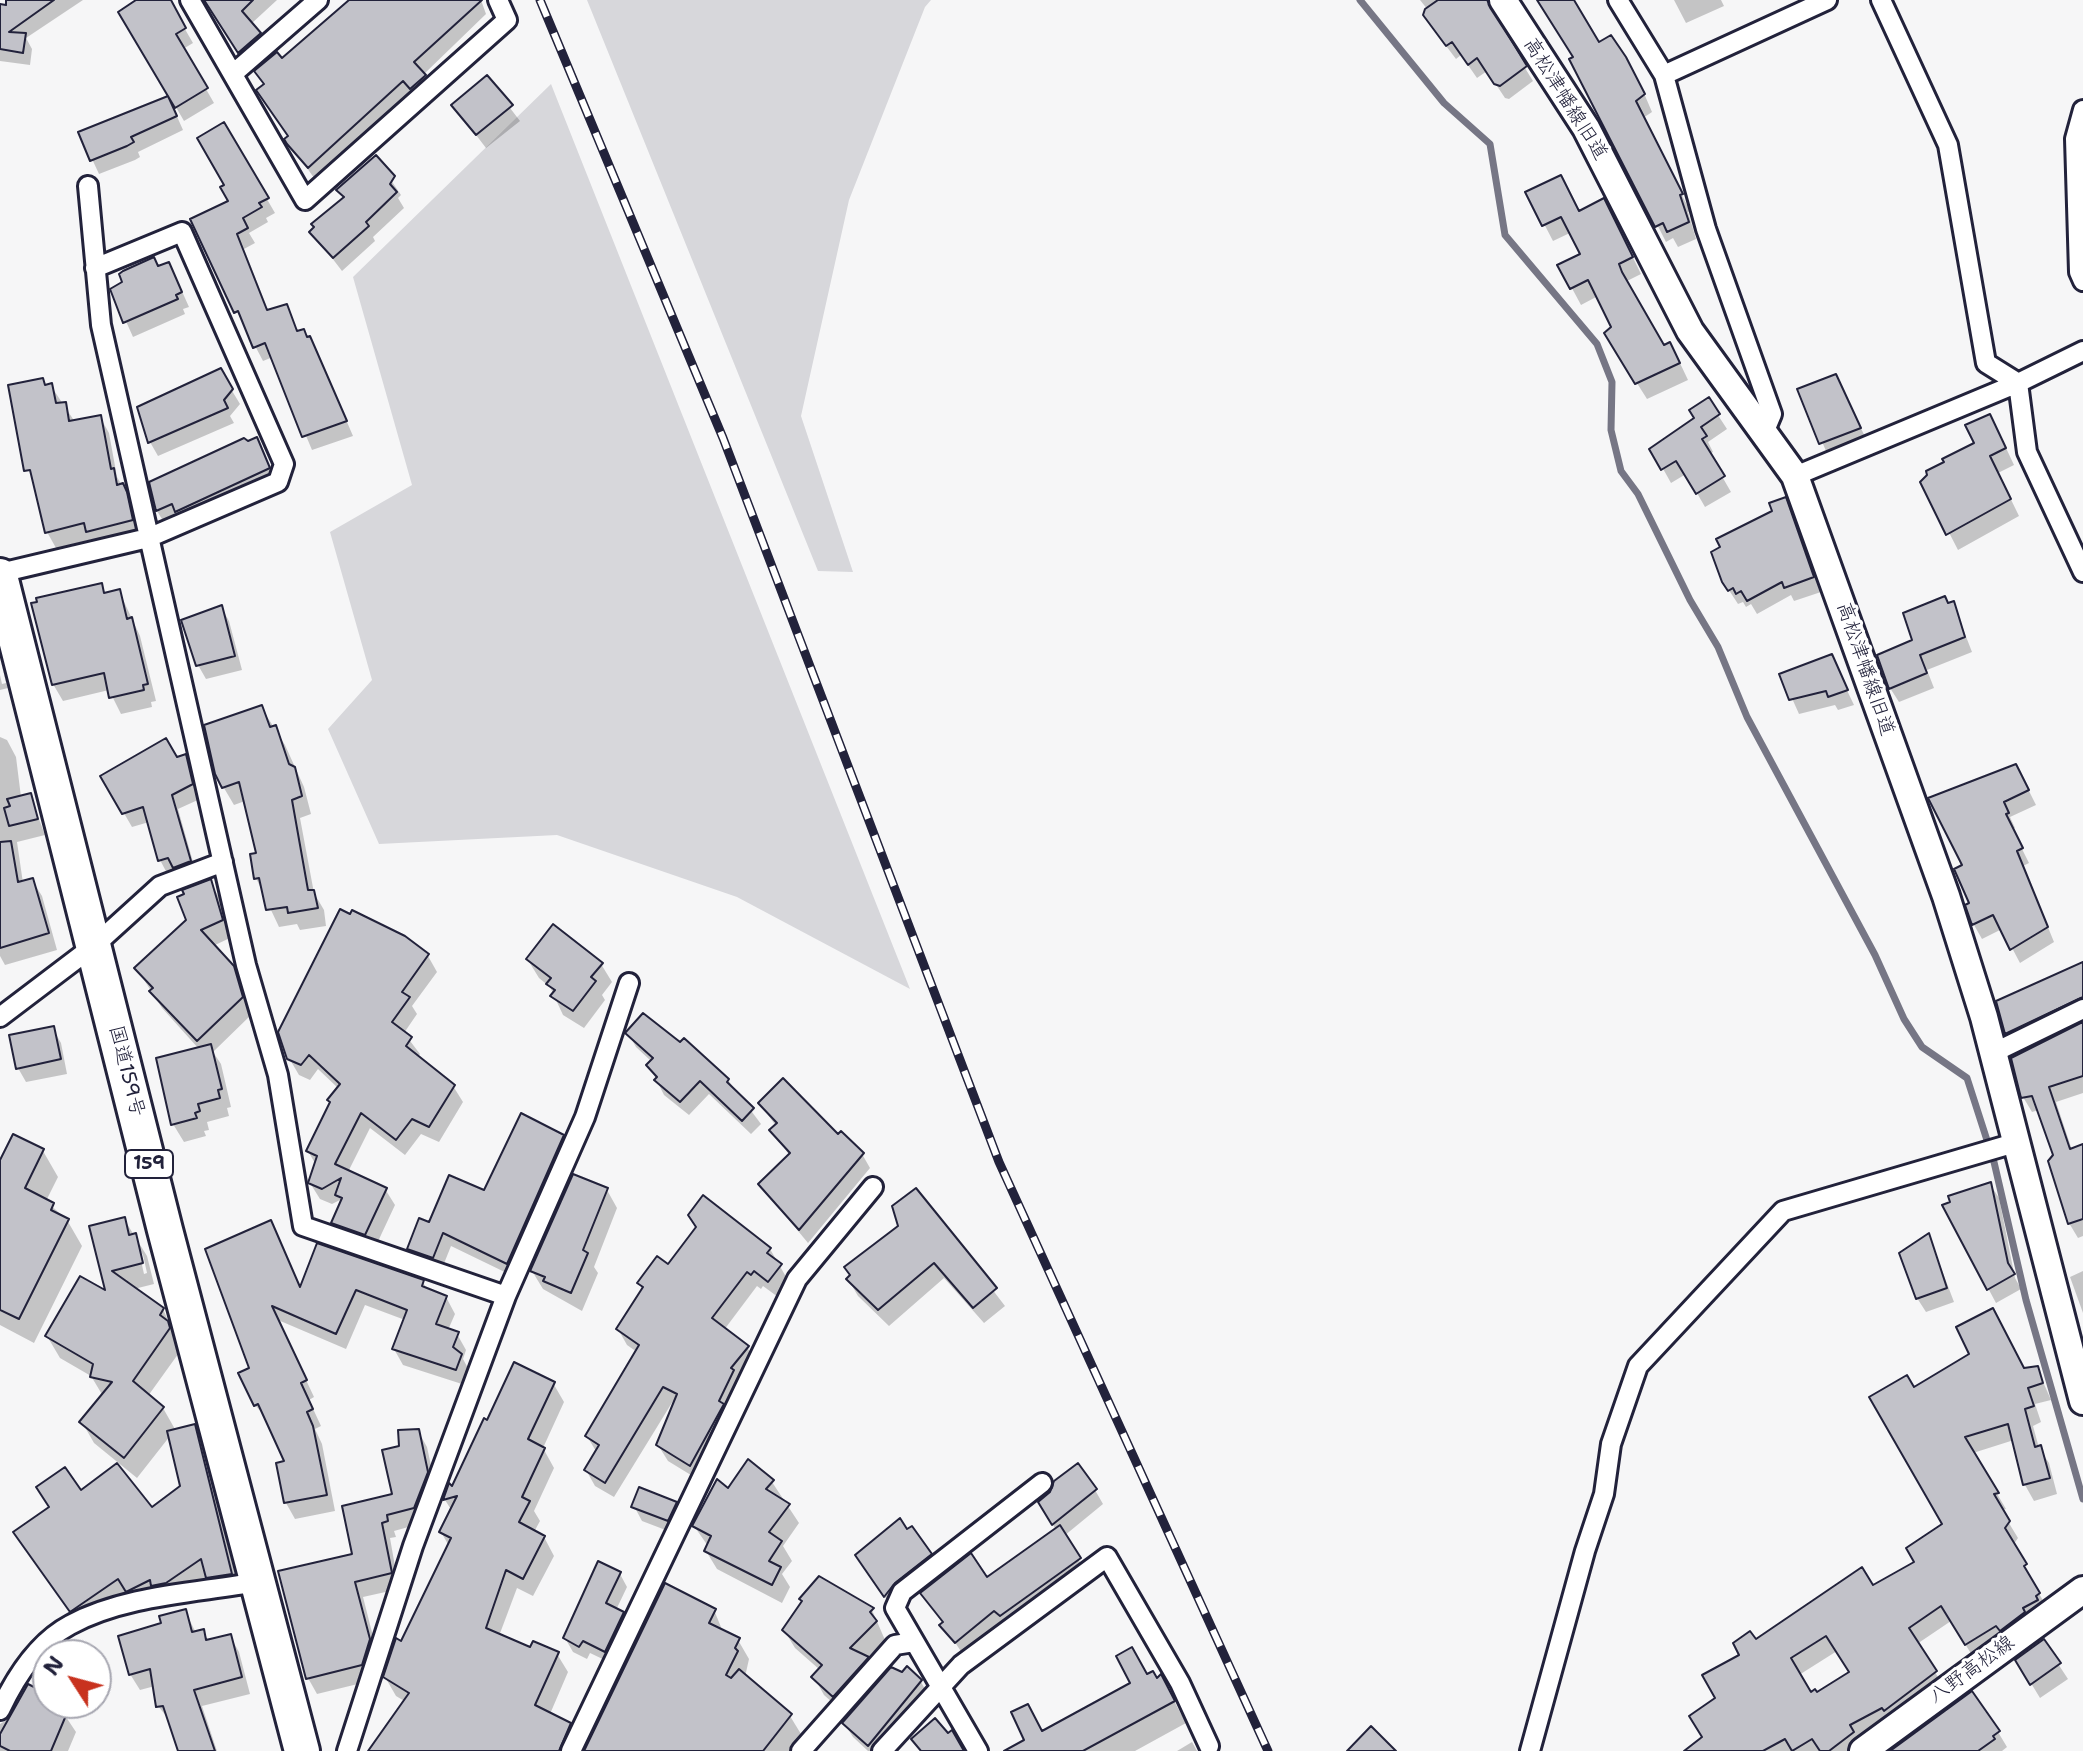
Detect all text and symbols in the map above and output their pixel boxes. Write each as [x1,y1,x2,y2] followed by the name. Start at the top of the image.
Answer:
[1518,33,1612,165] street label: 高松津幡線旧道
[1831,599,1899,739] street label: 高松津幡線旧道
[103,1023,149,1119] street label: 国道159号
[125,1150,173,1178] road number: 159
[1924,1631,2020,1709] street label: 八野高松線
[32,1639,112,1719] north arrow
[37,1650,71,1681] text: N

